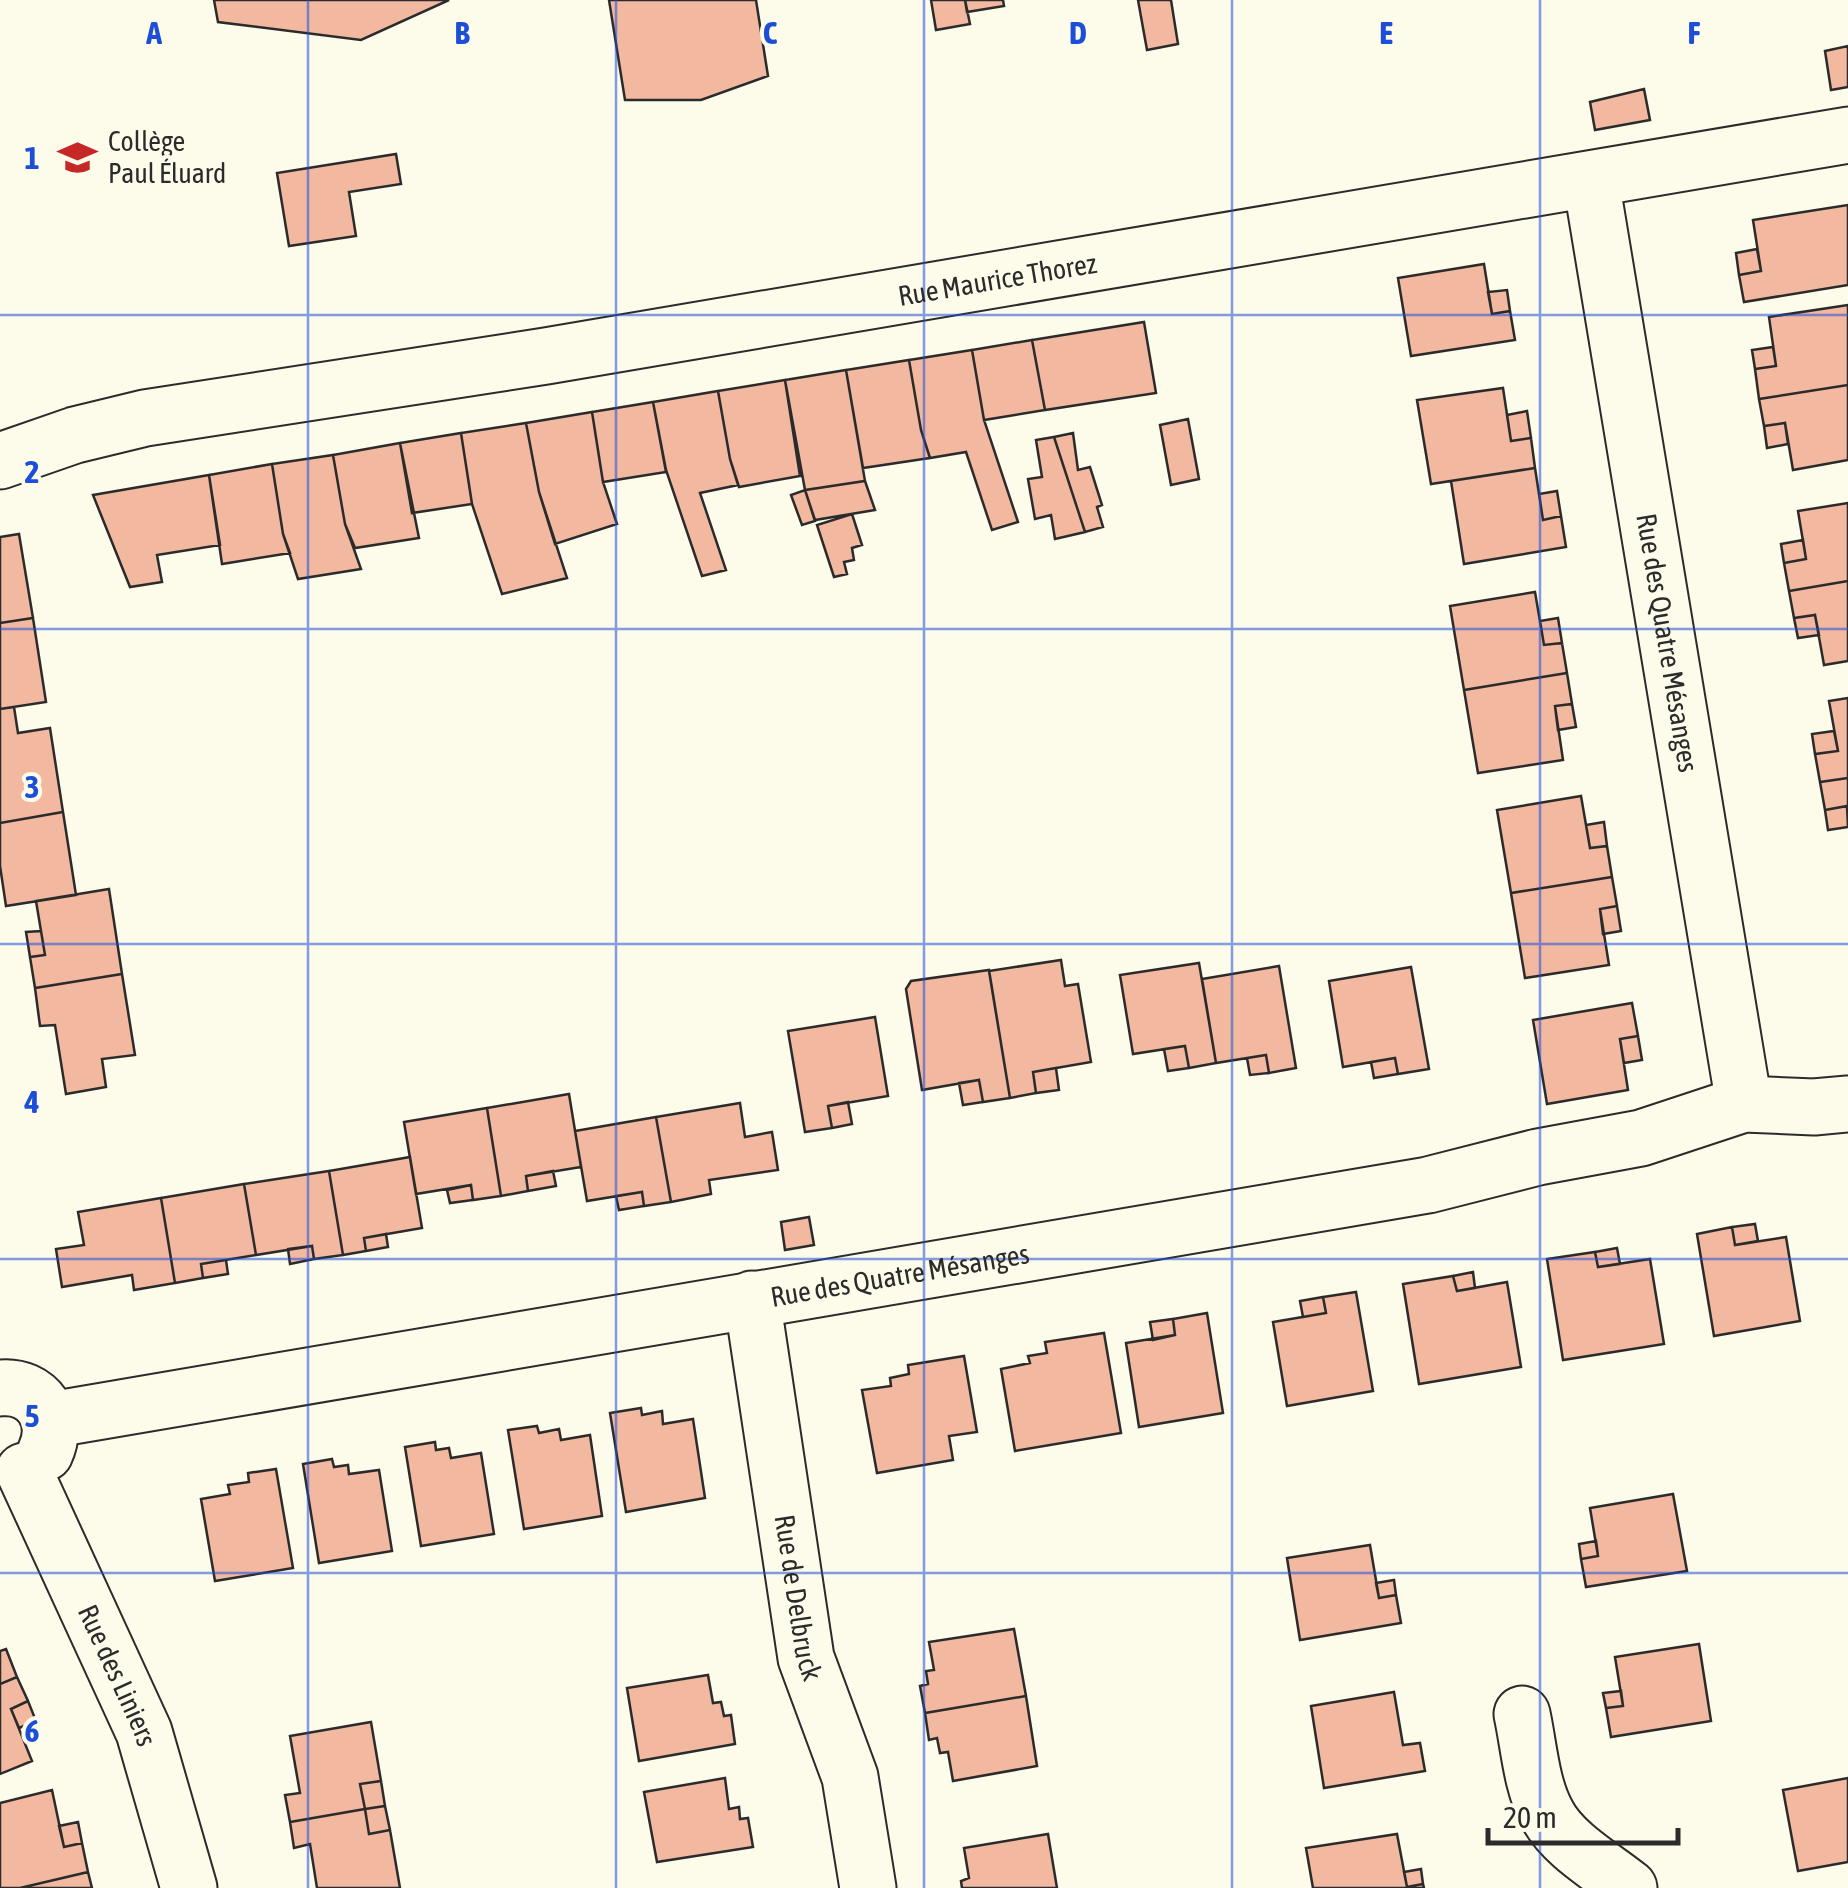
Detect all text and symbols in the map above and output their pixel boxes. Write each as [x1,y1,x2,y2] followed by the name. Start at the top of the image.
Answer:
[145,14,162,51] text: A
[454,14,470,51] text: B
[763,14,778,51] text: C
[1069,14,1087,51] text: D
[1379,14,1393,51] text: E
[1688,14,1701,51] text: F
[108,125,226,189] place label: Collège Paul Éluard
[57,136,99,178] school or university icon: Collège Paul Éluard
[24,139,40,176] text: 1
[896,247,1099,312] street label: Rue Maurice Thorez
[24,453,40,490] text: 2
[1630,511,1705,774] street label: Rue des Quatre Mésanges
[24,768,40,805] text: 3
[23,1083,40,1120] text: 4
[768,1237,1031,1313] street label: Rue des Quatre Mésanges
[24,1397,40,1434] text: 5
[769,1512,829,1685] street label: Rue de Delbruck
[72,1600,163,1750] street label: Rue des Liniers
[24,1712,40,1749] text: 6
[1488,1783,1678,1845] scale bar
[1503,1800,1557,1834] text: 20 m

